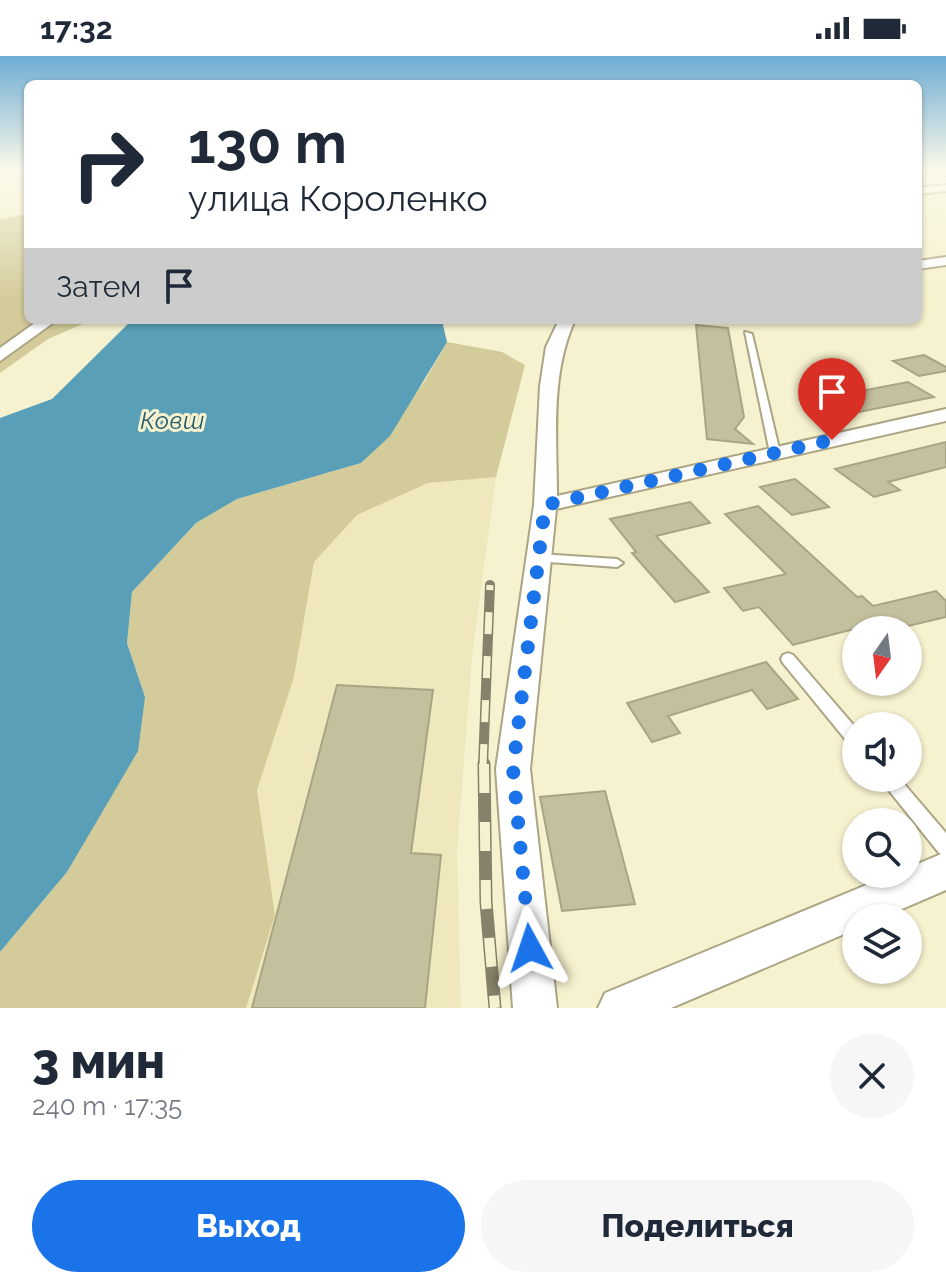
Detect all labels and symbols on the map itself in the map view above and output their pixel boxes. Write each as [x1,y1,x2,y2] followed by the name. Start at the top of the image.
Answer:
[798,358,866,440] pin
[140,406,204,435] water label: Ковш
[842,616,922,696] north arrow
[488,906,572,990] position arrow

